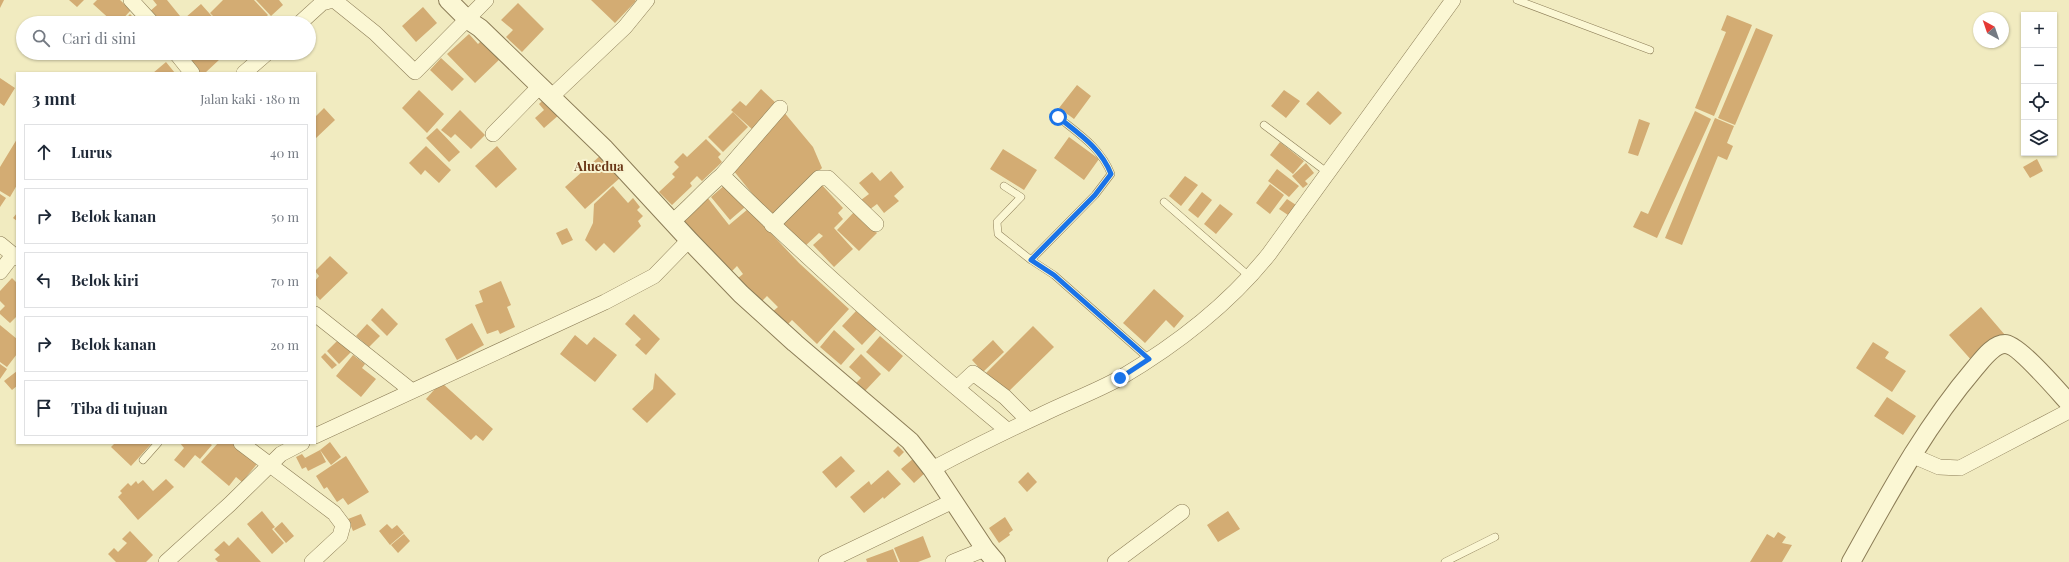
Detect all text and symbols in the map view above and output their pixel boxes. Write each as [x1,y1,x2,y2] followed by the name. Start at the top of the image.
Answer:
[1973,12,2009,48] north arrow
[2021,12,2057,156] map controls
[2021,12,2057,48] button: +
[16,16,316,60] search box
[30,27,52,49] icon: search
[62,28,136,48] text: Cari di sini
[2021,48,2057,84] button: −
[2021,84,2057,120] button: locate
[32,87,76,109] text: 3 mnt
[200,90,300,107] text: Jalan kaki · 180 m
[1049,108,1067,126] route start
[2021,120,2057,156] button: layers
[33,141,55,163] icon: ahead
[71,142,112,162] text: Lurus
[270,144,299,161] text: 40 m
[573,157,624,174] district label: Aluedua
[33,205,55,227] icon: right
[71,206,156,226] text: Belok kanan
[271,208,299,225] text: 50 m
[33,269,55,291] icon: left
[71,270,139,290] text: Belok kiri
[271,272,299,289] text: 70 m
[33,333,55,355] icon: right
[71,334,156,354] text: Belok kanan
[270,336,299,353] text: 20 m
[1111,369,1129,387] route end
[33,397,55,419] icon: arrive
[71,398,168,418] text: Tiba di tujuan

